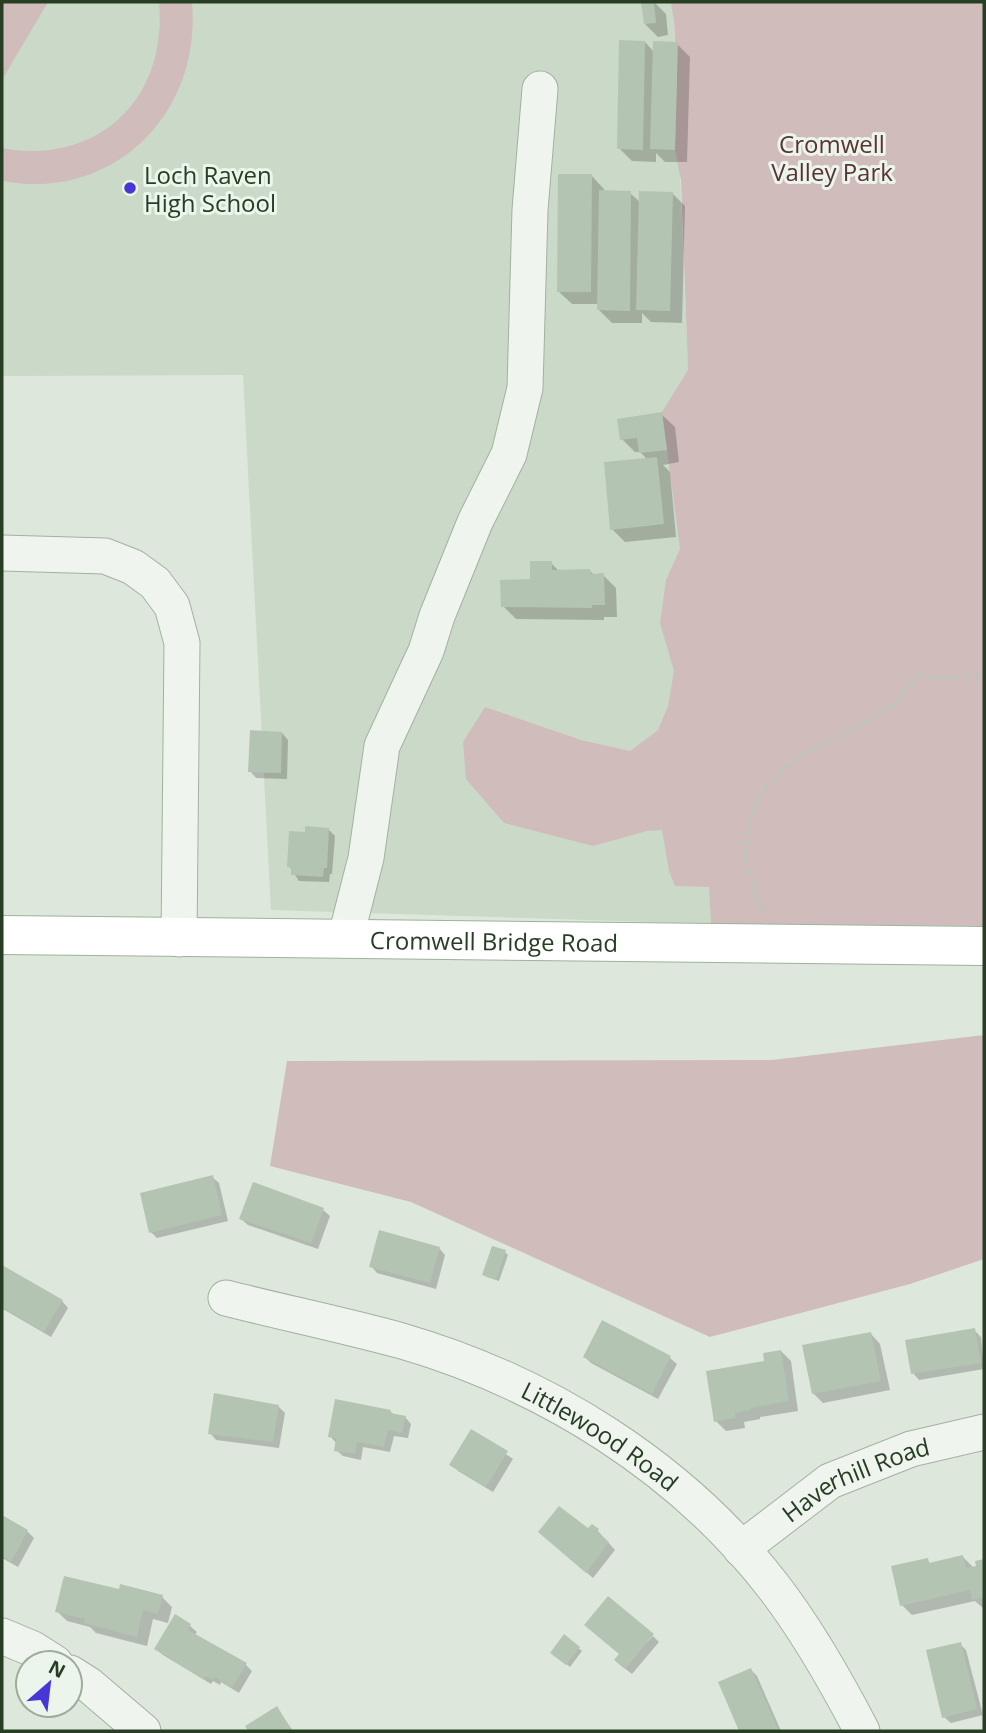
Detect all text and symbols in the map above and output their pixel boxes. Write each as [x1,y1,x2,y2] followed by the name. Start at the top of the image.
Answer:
[771,127,893,188] park label: Cromwell Valley Park
[144,158,276,219] place label: Loch Raven High School
[122,180,138,196] marker: Loch Raven High School
[370,923,618,958] street label: Cromwell Bridge Road
[516,1373,686,1498] street label: Littlewood Road
[774,1429,933,1529] street label: Haverhill Road
[14,1649,84,1719] north arrow
[44,1654,70,1684] text: N

